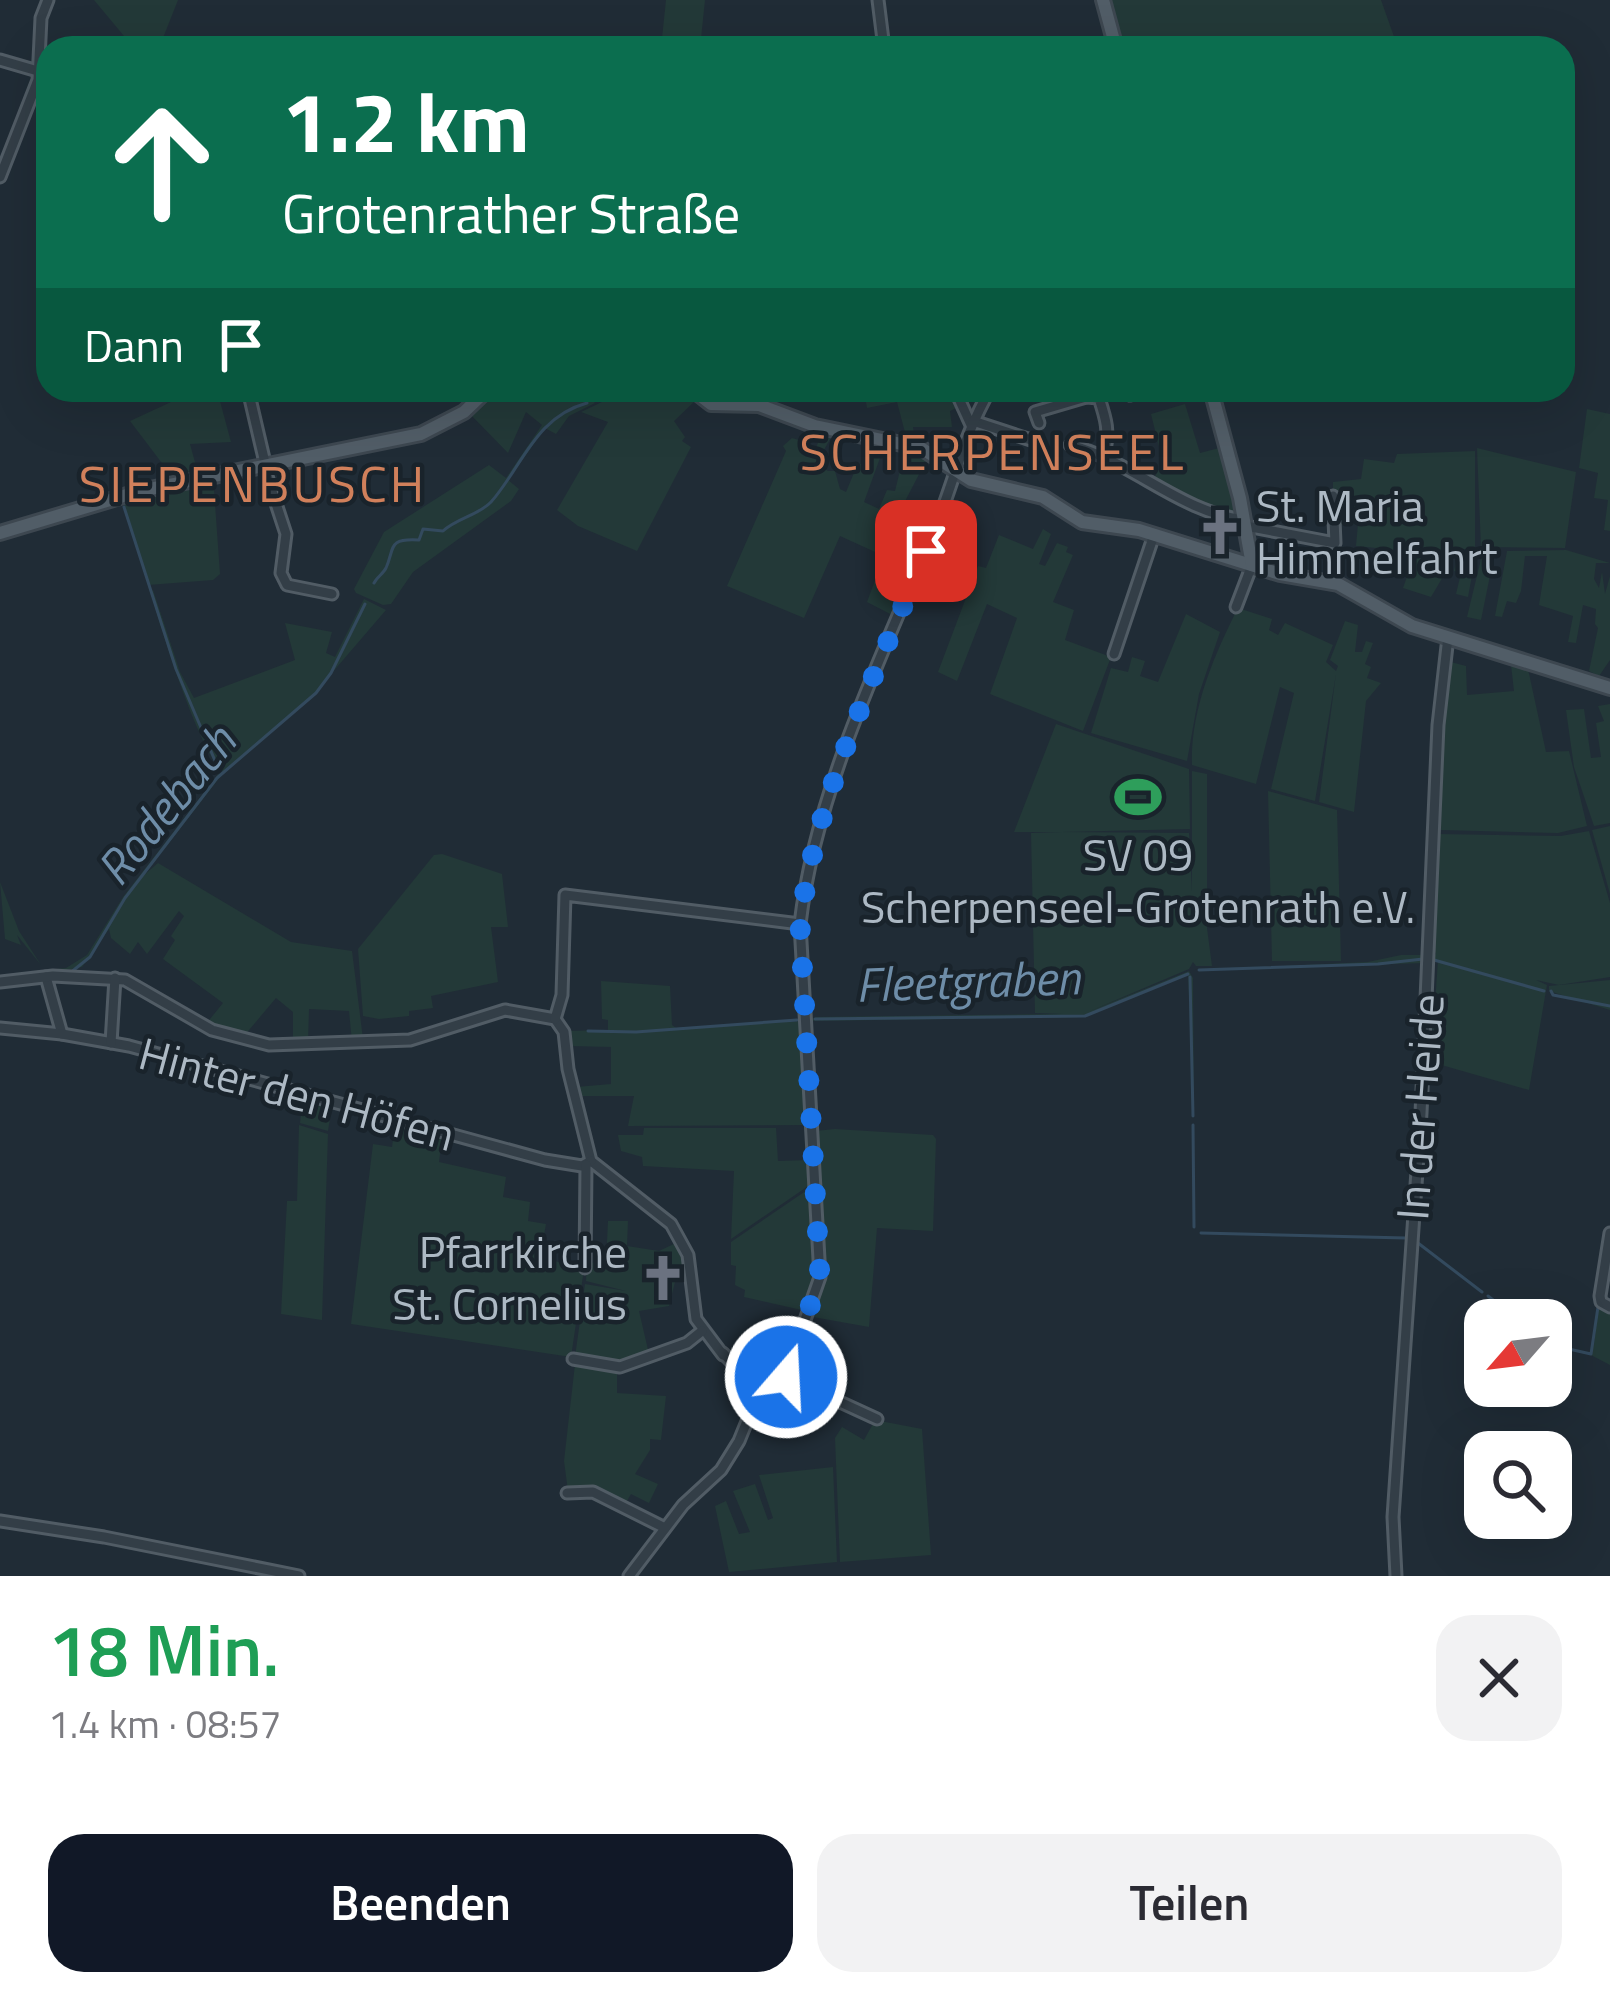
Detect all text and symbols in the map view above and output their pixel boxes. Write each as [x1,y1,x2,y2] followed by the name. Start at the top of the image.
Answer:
[282,57,530,185] text: 1.2 km
[84,84,240,240] icon: ahead
[282,172,740,254] text: Grotenrather Straße
[84,311,184,379] text: Dann
[208,312,274,378] icon: arrive
[800,412,1186,490] district label: SCHERPENSEEL
[79,444,427,522] district label: SIEPENBUSCH
[1256,471,1498,591] place label: St. Maria Himmelfahrt
[875,500,977,602] pin
[1195,507,1245,557] church icon: St. Maria Himmelfahrt
[893,518,959,584] icon: arrive
[78,708,254,901] water label: Rodebach
[1113,772,1163,822] sports icon: SV 09 Scherpenseel-Grotenrath e.V.
[861,820,1415,940] place label: SV 09 Scherpenseel-Grotenrath e.V.
[855,940,1082,1021] water label: Fleetgraben
[1377,992,1461,1222] street label: In der Heide
[132,1018,463,1168] street label: Hinter den Höfen
[392,1217,627,1337] place label: Pfarrkirche St. Cornelius
[638,1253,688,1303] church icon: Pfarrkirche St. Cornelius
[1464,1299,1572,1407] north arrow
[1464,1299,1572,1539] map controls
[723,1314,849,1440] position arrow
[1464,1431,1572,1539] button: search
[48,1594,280,1704] text: 18 Min.
[1436,1615,1562,1741] button: close
[48,1694,281,1753] text: 1.4 km · 08:57
[48,1834,793,1972] button: Beenden
[817,1834,1562,1972] button: Teilen

